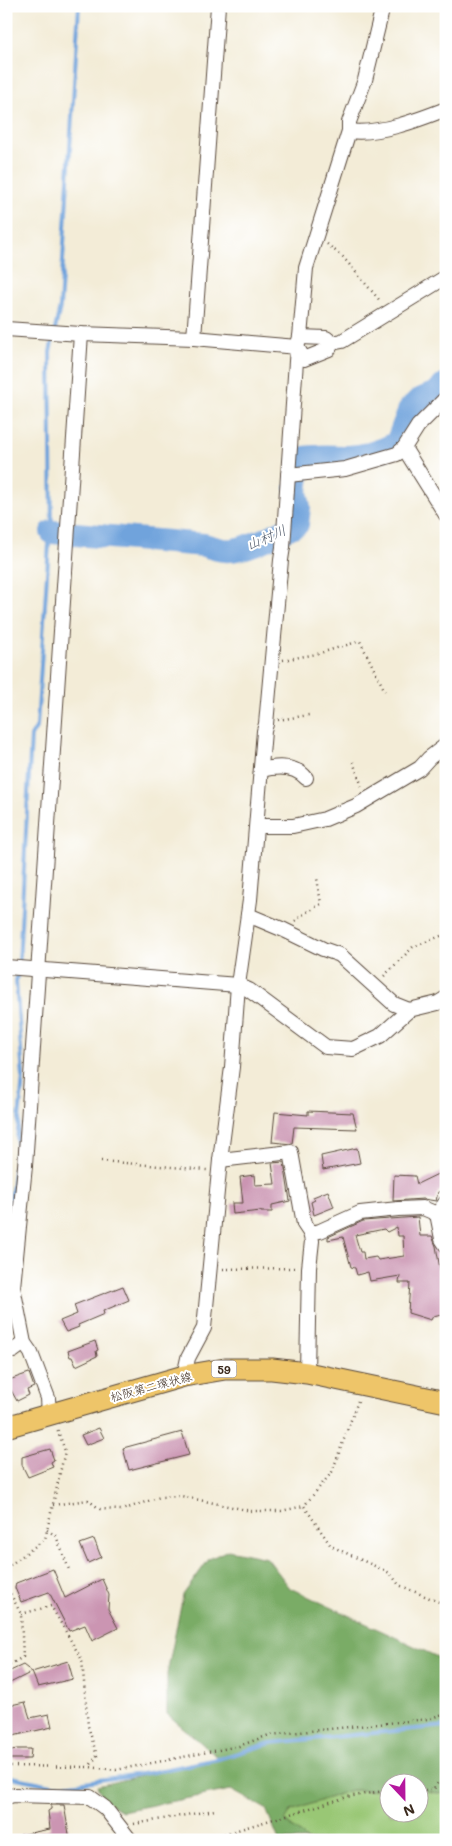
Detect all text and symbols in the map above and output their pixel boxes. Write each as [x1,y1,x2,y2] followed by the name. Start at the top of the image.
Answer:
[243,520,289,554] water label: 山村川
[212,1360,236,1378] road number: 59
[108,1367,194,1405] street label: 松阪第二環状線
[380,1774,430,1824] north arrow
[401,1800,418,1821] text: N

